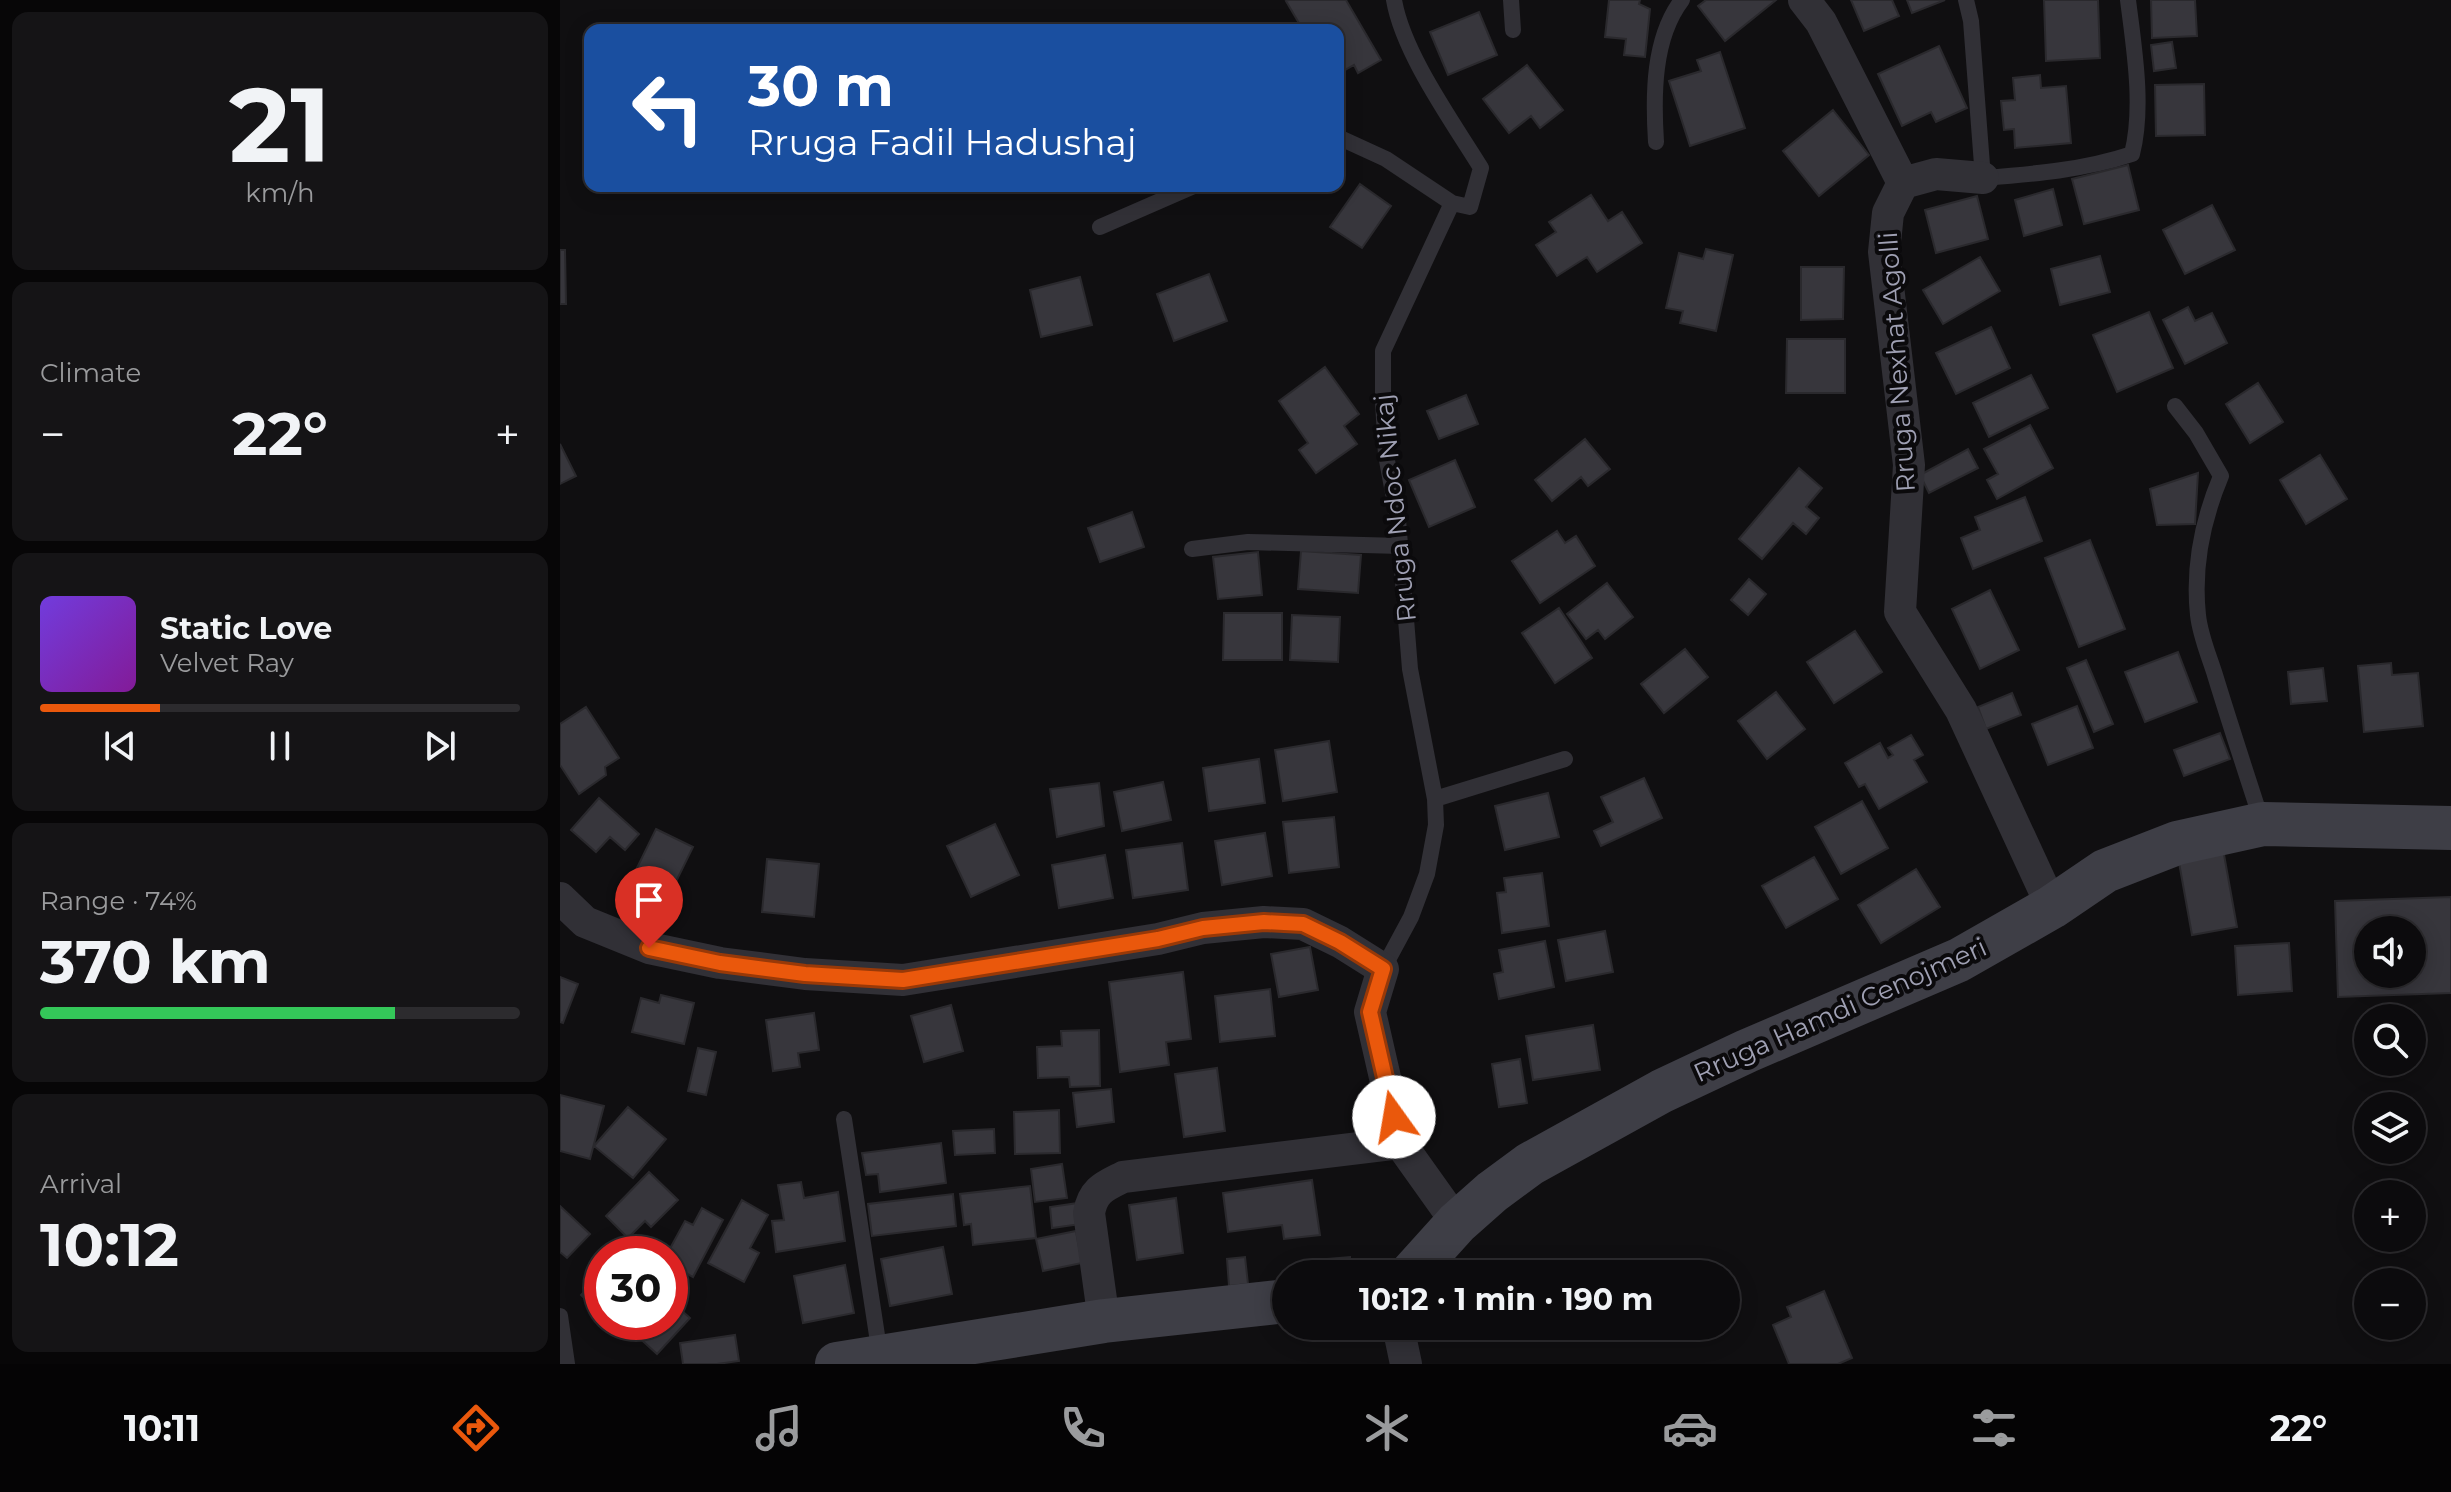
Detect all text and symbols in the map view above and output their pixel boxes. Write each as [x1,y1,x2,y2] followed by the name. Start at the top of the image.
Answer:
[748,52,894,120] text: 30 m
[616,56,720,160] icon: left
[229,61,331,188] text: 21
[748,120,1137,164] text: Rruga Fadil Hadushaj
[245,177,315,209] text: km/h
[1872,231,1922,493] street label: Rruga Nexhat Agolli
[40,357,141,389] text: Climate
[1367,392,1423,624] street label: Rruga Ndoc Nikaj
[232,397,328,470] text: 22°
[40,407,65,461] text: −
[495,407,520,461] text: +
[160,610,332,647] text: Static Love
[160,647,294,679] text: Velvet Ray
[98,724,142,768] icon: previous
[258,724,302,768] icon: pause
[418,724,462,768] icon: next
[615,866,683,948] pin
[627,878,671,922] icon: arrive
[40,885,197,917] text: Range · 74%
[2354,916,2426,1340] map controls
[2354,916,2426,988] button: sound
[40,925,271,998] text: 370 km
[1689,931,1991,1089] street label: Rruga Hamdi Cenojmeri
[2354,1004,2426,1076] button: search
[1352,1075,1436,1159] position arrow
[2354,1092,2426,1164] button: layers
[40,1168,122,1200] text: Arrival
[2354,1180,2426,1252] button: +
[40,1208,179,1281] text: 10:12
[584,1236,688,1340] speed limit sign: 30
[2354,1268,2426,1340] button: −
[1359,1281,1653,1318] text: 10:12 · 1 min · 190 m
[448,1400,504,1456] icon: directions
[751,1400,807,1456] icon: music
[1055,1400,1111,1456] icon: phone
[1359,1400,1415,1456] icon: climate
[1662,1400,1718,1456] icon: car
[1966,1400,2022,1456] icon: filters
[124,1406,200,1450] text: 10:11
[2270,1406,2327,1450] text: 22°

